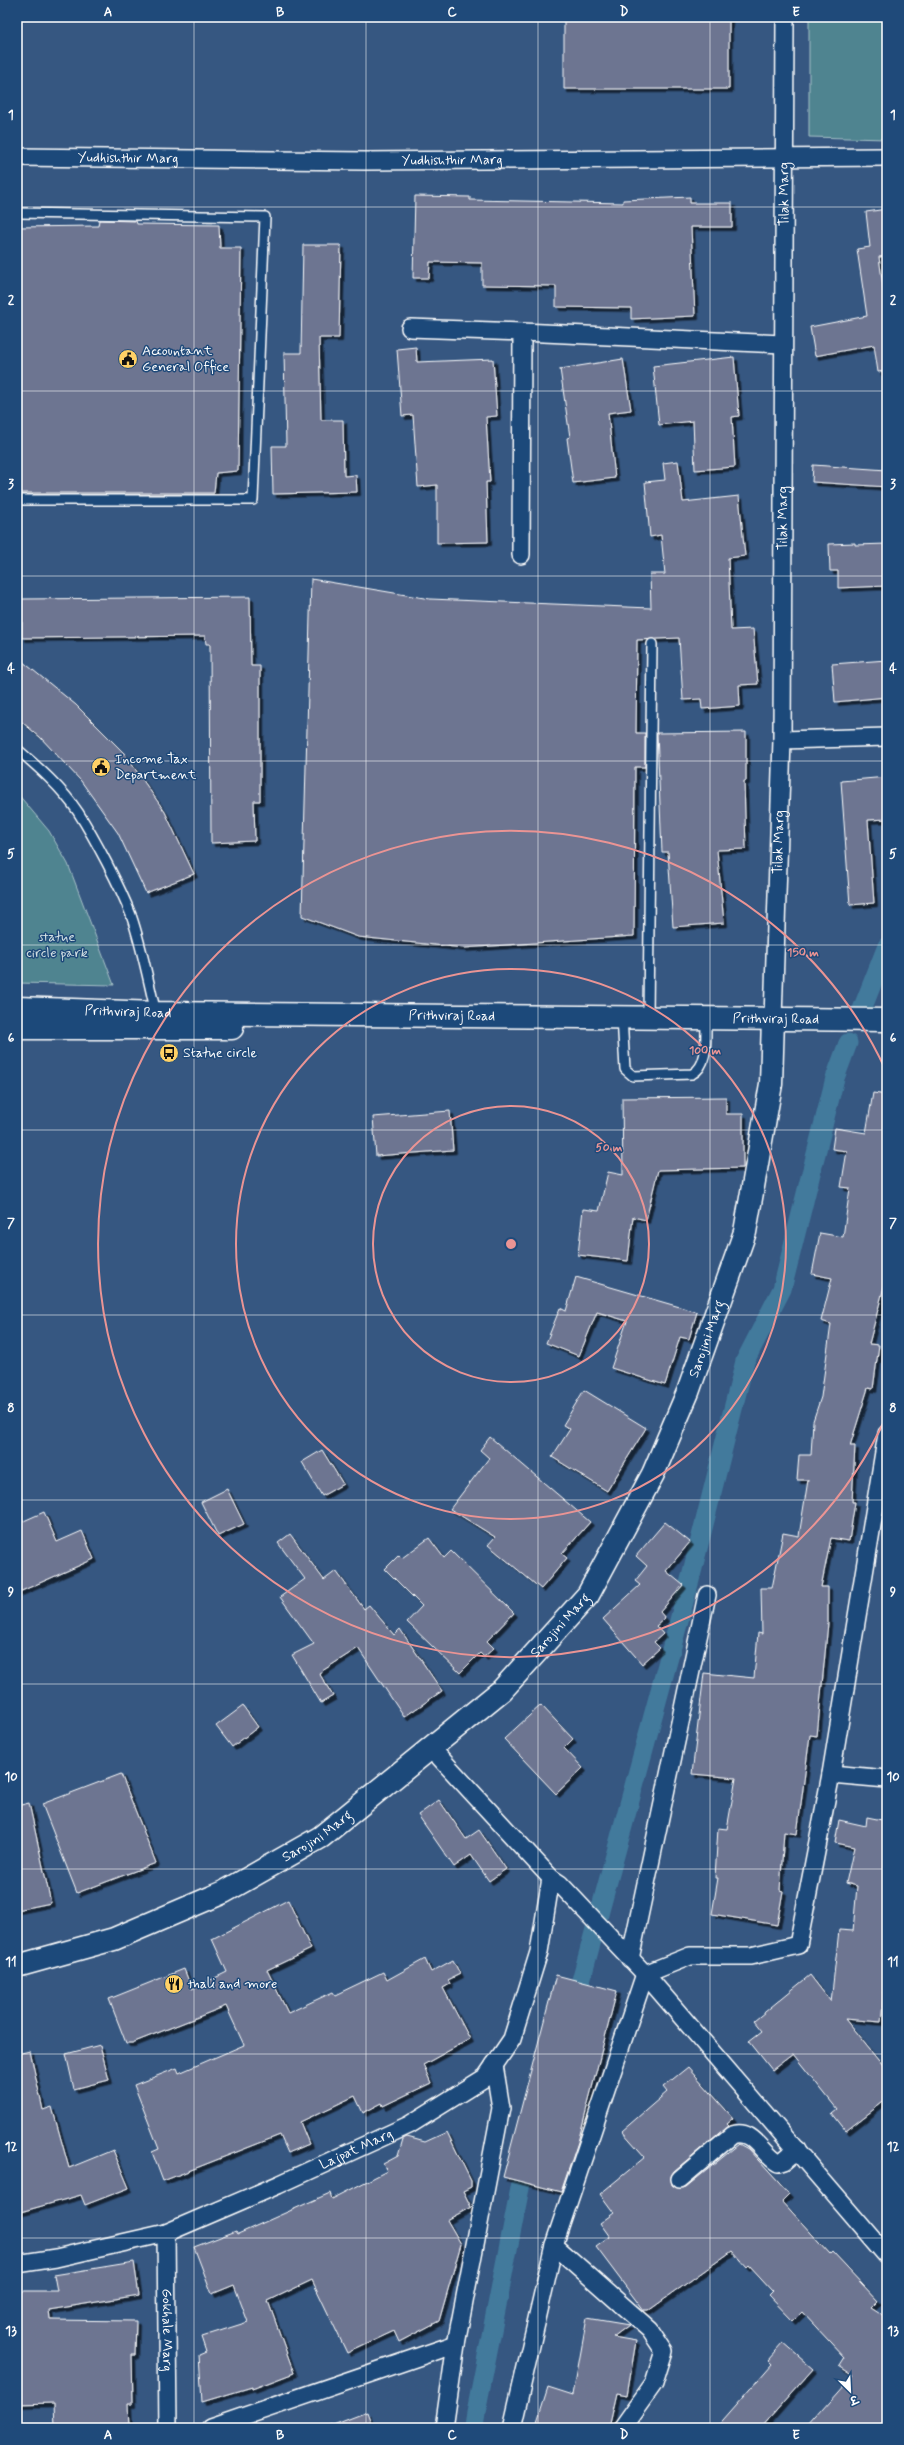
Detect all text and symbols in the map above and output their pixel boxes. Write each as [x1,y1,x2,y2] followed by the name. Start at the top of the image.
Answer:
[104,4,112,21] text: A
[276,4,285,21] text: B
[447,4,457,21] text: C
[620,4,629,21] text: D
[792,4,800,21] text: E
[8,107,14,124] text: 1
[890,107,896,124] text: 1
[77,149,179,168] street label: Yudhishthir Marg
[401,151,503,170] street label: Yudhishthir Marg
[775,162,794,226] street label: Tilak Marg
[8,292,15,309] text: 2
[890,292,897,309] text: 2
[142,342,229,376] place label: Accountant General Office
[117,348,139,370] public building icon: Accountant General Office
[8,476,14,493] text: 3
[890,476,896,493] text: 3
[774,486,793,550] street label: Tilak Marg
[7,661,15,678] text: 4
[889,661,897,678] text: 4
[115,750,197,784] place label: Income Tax Department
[90,756,112,778] public building icon: Income Tax Department
[769,810,790,874] street label: Tilak Marg
[7,846,15,863] text: 5
[889,846,897,863] text: 5
[26,928,88,962] park label: statue circle park
[787,945,819,961] text: 150 m
[84,1001,171,1022] street label: Prithviraj Road
[409,1006,495,1025] street label: Prithviraj Road
[732,1010,819,1028] street label: Prithviraj Road
[8,1030,15,1047] text: 6
[890,1030,897,1047] text: 6
[158,1042,180,1064] bus stop icon: Statue circle
[689,1043,722,1059] text: 100 m
[183,1044,258,1062] place label: Statue circle
[596,1140,623,1156] text: 50 m
[7,1215,15,1232] text: 7
[889,1215,897,1232] text: 7
[504,1237,518,1251] centre of rings
[685,1298,731,1380] street label: Sarojini Marg
[7,1400,15,1417] text: 8
[889,1400,897,1417] text: 8
[8,1584,15,1601] text: 9
[890,1584,897,1601] text: 9
[526,1589,596,1662] street label: Sarojini Marg
[4,1769,18,1786] text: 10
[886,1769,900,1786] text: 10
[279,1806,357,1866] street label: Sarojini Marg
[5,1954,17,1971] text: 11
[887,1954,899,1971] text: 11
[163,1973,185,1995] restaurant icon: thali and more
[188,1975,277,1993] place label: thali and more
[317,2125,396,2174] street label: Lajpat Marg
[5,2139,17,2156] text: 12
[887,2139,899,2156] text: 12
[158,2288,176,2372] street label: Gokhale Marg
[5,2323,17,2340] text: 13
[887,2323,899,2340] text: 13
[830,2371,870,2411] north arrow
[846,2391,861,2408] text: उ
[104,2427,112,2444] text: A
[276,2427,285,2444] text: B
[447,2427,457,2444] text: C
[620,2427,629,2444] text: D
[792,2427,800,2444] text: E

